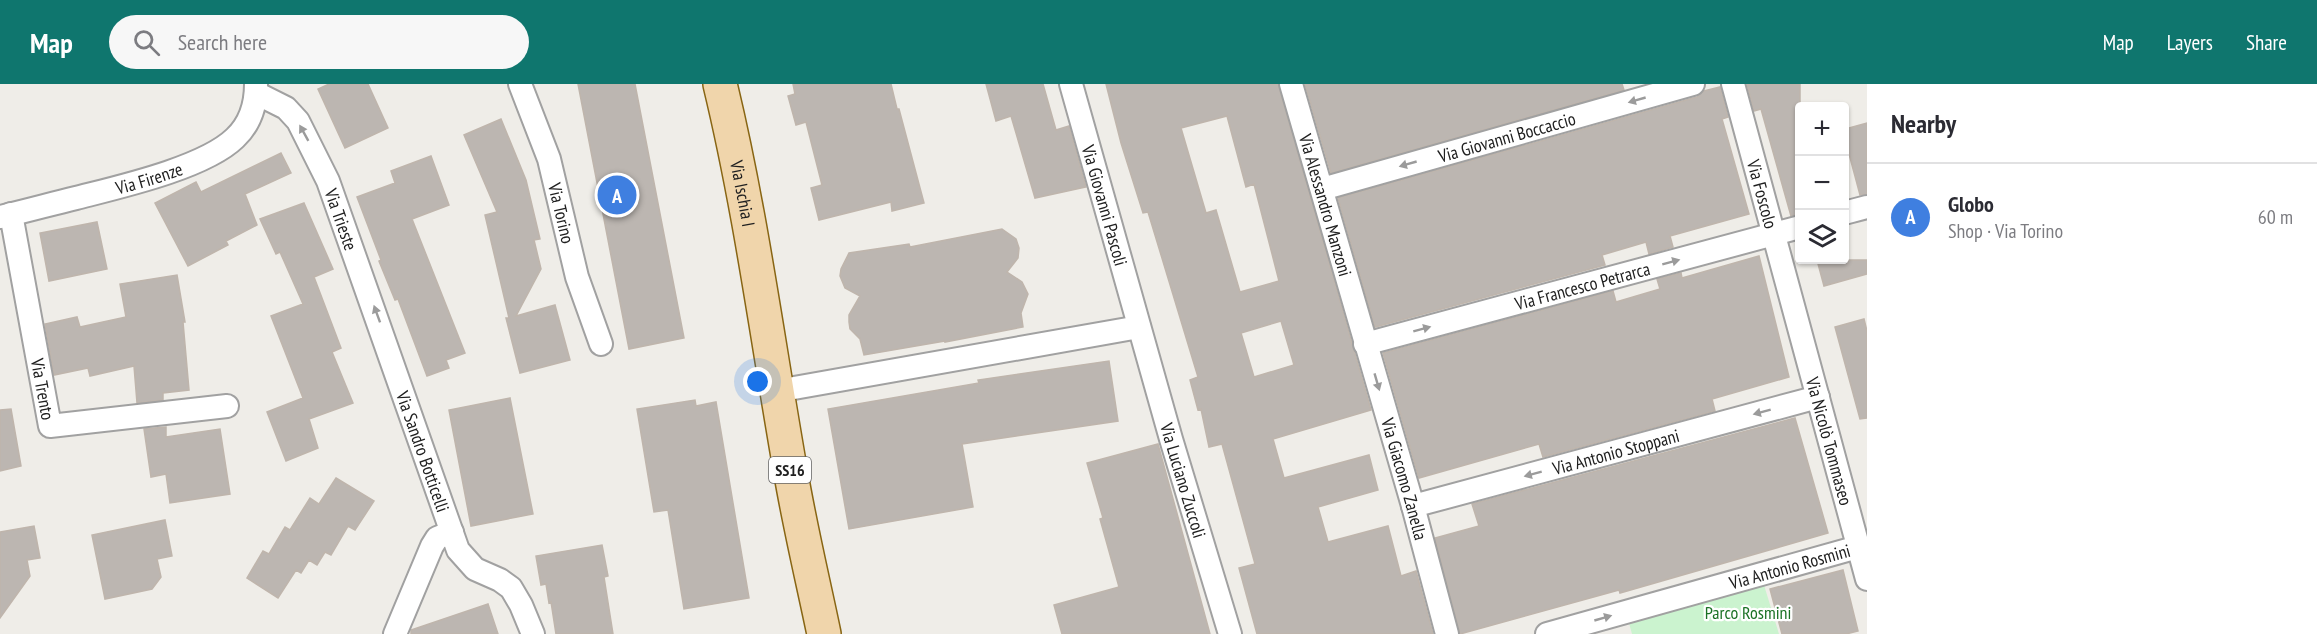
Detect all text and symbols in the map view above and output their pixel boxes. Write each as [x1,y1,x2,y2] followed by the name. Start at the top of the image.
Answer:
[109,15,529,69] search box
[30,24,73,61] text: Map
[130,26,163,59] icon: search
[178,28,267,56] text: Search here
[2103,29,2134,56] text: Map
[2167,29,2213,56] text: Layers
[2246,29,2287,56] text: Share
[1627,96,1645,105] one-way arrow
[1795,102,1849,264] map controls
[1795,102,1849,156] button: +
[1435,106,1578,167] street label: Via Giovanni Boccaccio
[1891,107,1956,140] text: Nearby
[299,125,310,141] one-way arrow
[1294,130,1357,279] street label: Via Alessandro Manzoni
[1077,141,1133,268] street label: Via Giovanni Pascoli
[1742,156,1783,231] street label: Via Foscolo
[1795,156,1849,210] button: −
[112,157,186,199] street label: Via Firenze
[725,157,761,229] street label: Via Ischia I
[1399,160,1417,169] one-way arrow
[598,172,636,218] pin: A
[543,180,580,246] street label: Via Torino
[320,184,363,253] street label: Via Trieste
[1948,190,1994,218] text: Globo
[1905,204,1916,230] text: A
[2258,204,2293,230] text: 60 m
[1795,210,1849,264] button: layers
[1948,218,2063,244] text: Shop · Via Torino
[1511,256,1652,315] street label: Via Francesco Petrarca
[1662,256,1680,266] one-way arrow
[371,305,381,323] one-way arrow
[1413,323,1431,333] one-way arrow
[26,355,60,422] street label: Via Trento
[743,367,772,396] your location
[1373,373,1382,391] one-way arrow
[1801,374,1858,508] street label: Via Nicolò Tommaseo
[391,387,455,515] street label: Via Sandro Botticelli
[1752,408,1770,417] one-way arrow
[1376,414,1433,542] street label: Via Giacomo Zanella
[1155,419,1212,540] street label: Via Luciano Zuccoli
[1549,423,1682,480] street label: Via Antonio Stoppani
[769,457,811,483] road number: SS16
[1524,470,1542,479] one-way arrow
[1726,538,1853,594] street label: Via Antonio Rosmini
[1705,601,1791,624] park label: Parco Rosmini
[1594,613,1612,622] one-way arrow

